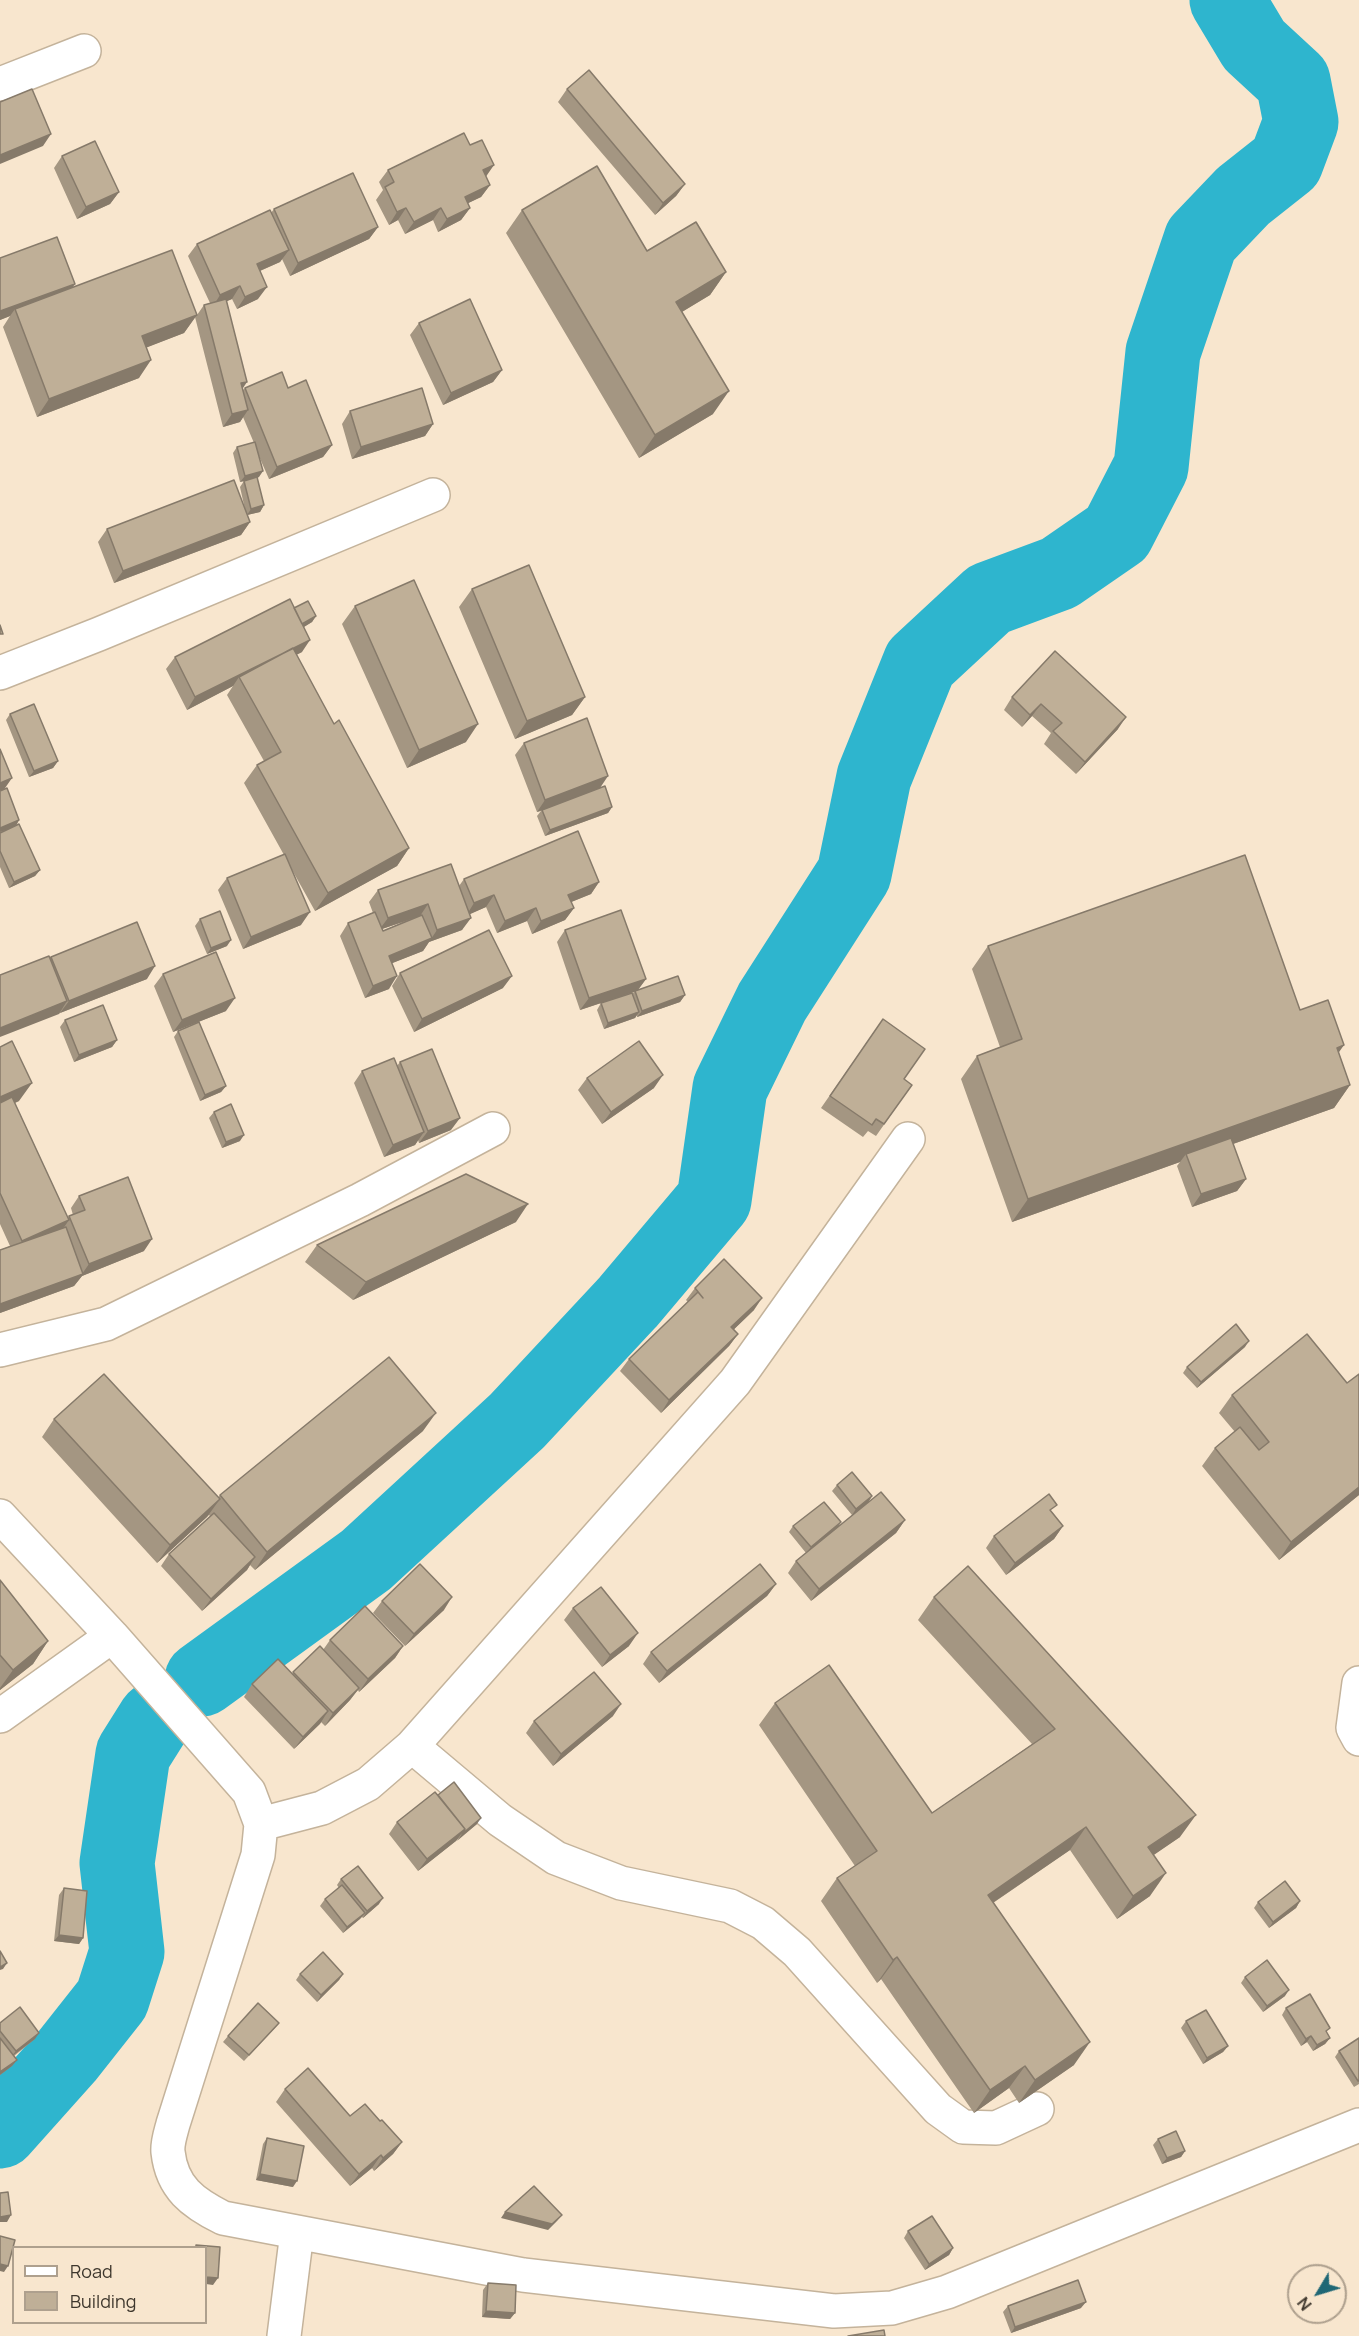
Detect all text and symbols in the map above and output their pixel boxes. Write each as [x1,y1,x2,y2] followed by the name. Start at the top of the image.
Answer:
[12,2246,207,2324] legend
[70,2259,113,2283] text: Road
[1287,2264,1347,2324] north arrow
[70,2289,136,2313] text: Building
[1292,2293,1317,2315] text: N

